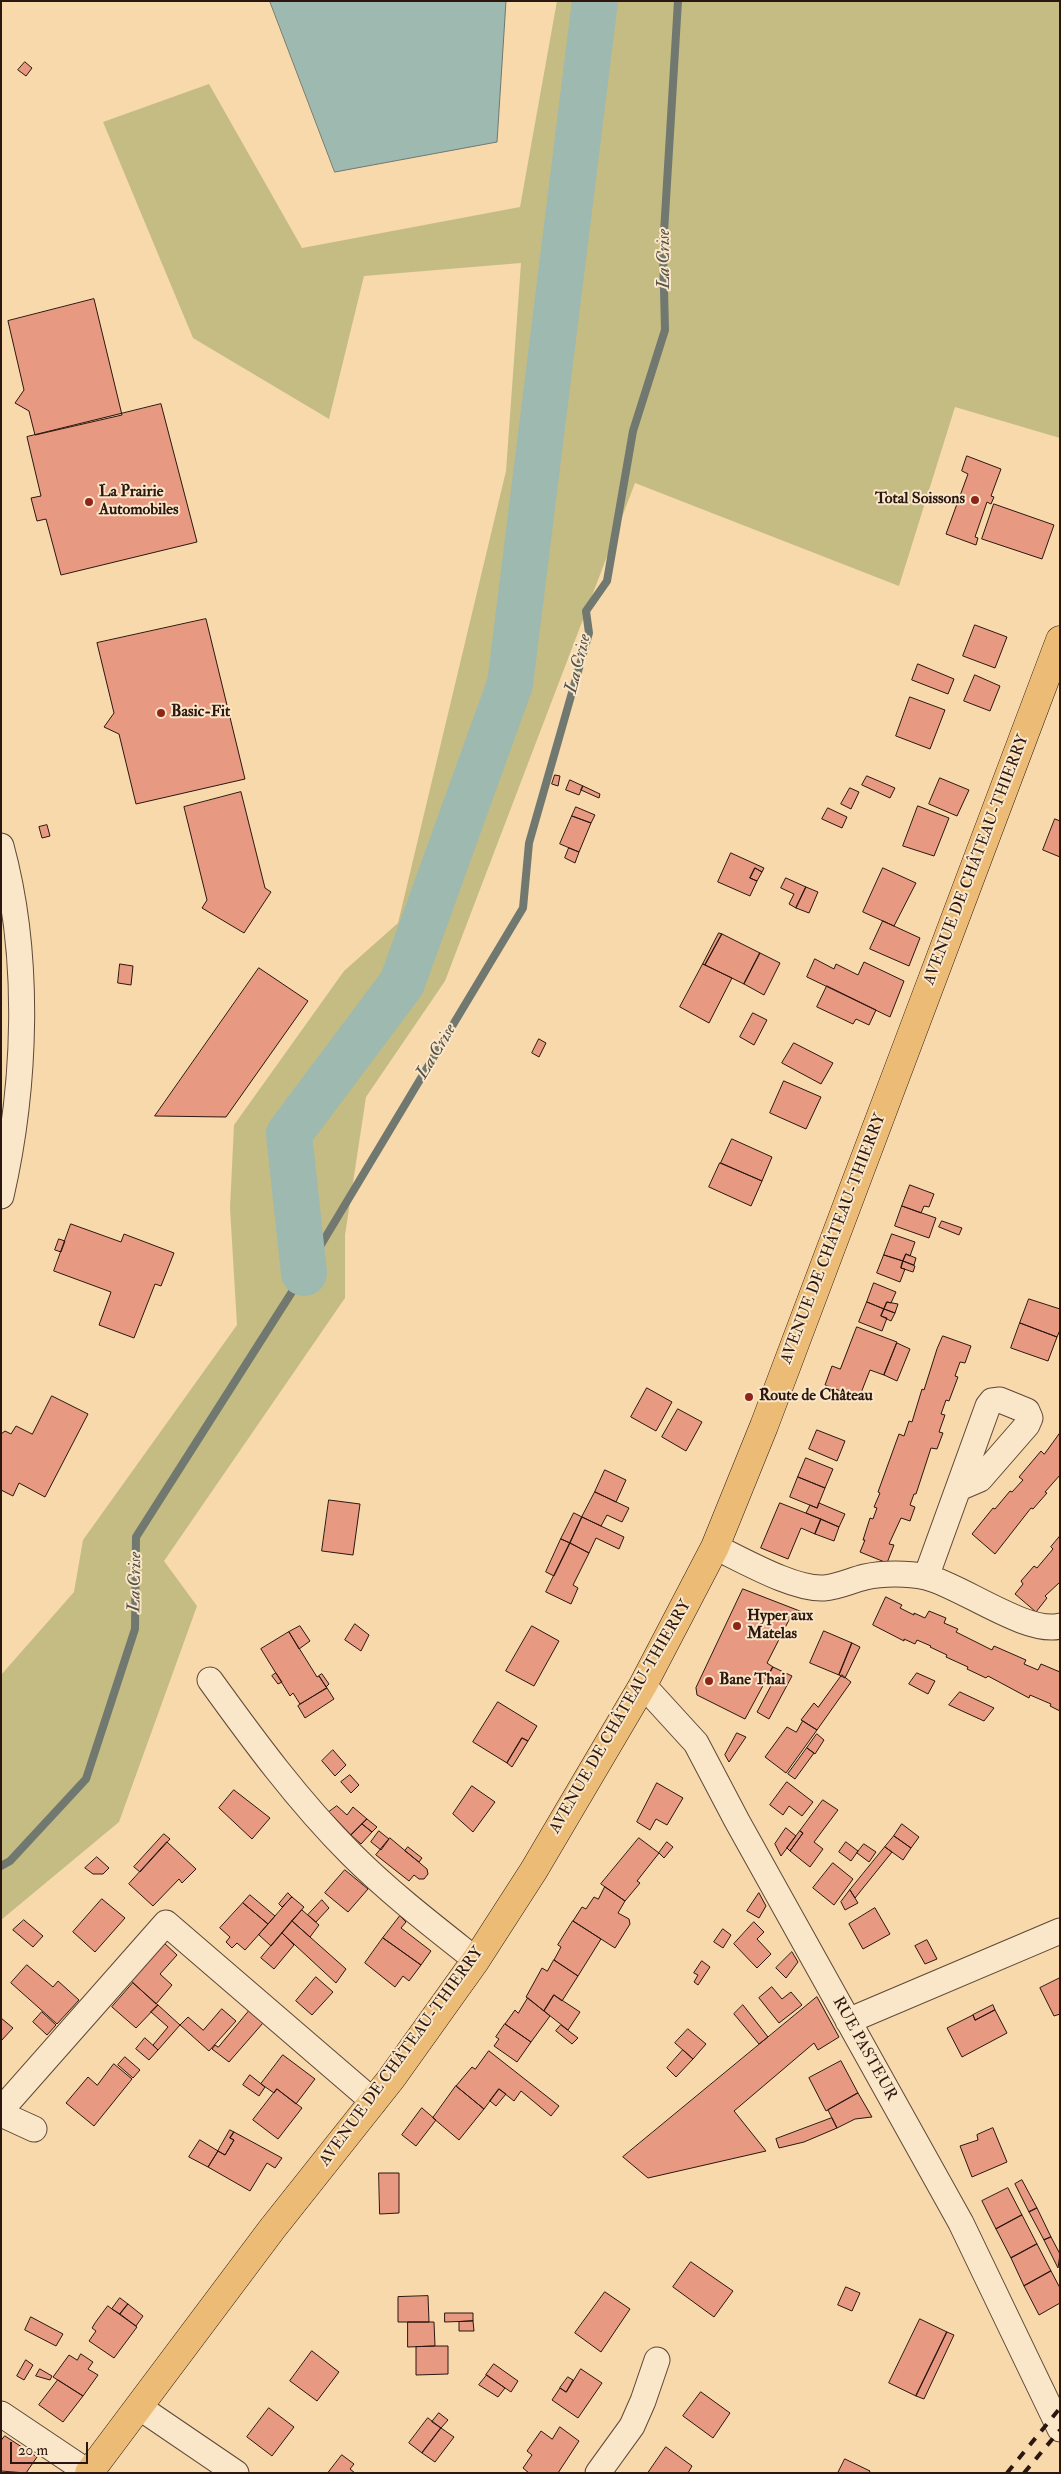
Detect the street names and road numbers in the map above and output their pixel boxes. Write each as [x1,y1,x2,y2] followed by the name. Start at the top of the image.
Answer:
[920,732,1034,988] street label: AVENUE DE CHÂTEAU-THIERRY
[777,1111,891,1367] street label: AVENUE DE CHÂTEAU-THIERRY
[546,1597,696,1837] street label: AVENUE DE CHÂTEAU-THIERRY
[316,1944,488,2170] street label: AVENUE DE CHÂTEAU-THIERRY
[828,1994,900,2104] street label: RUE PASTEUR

